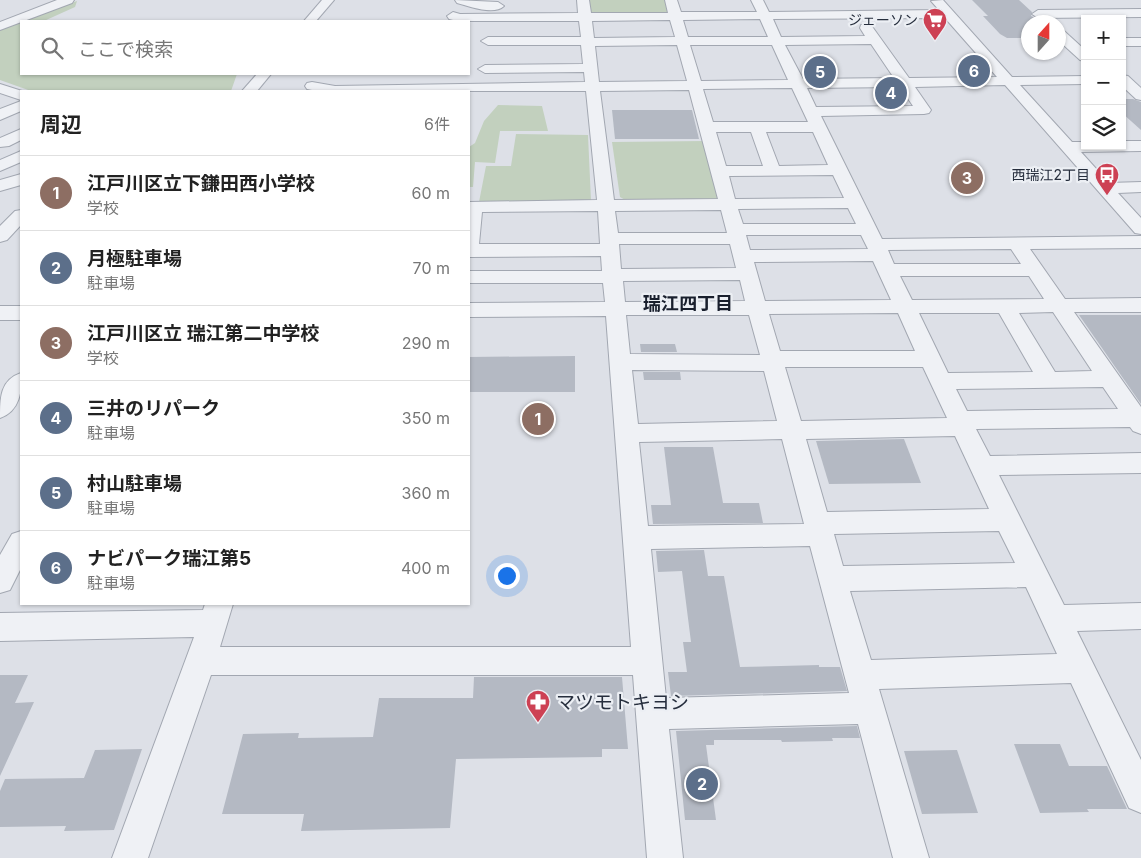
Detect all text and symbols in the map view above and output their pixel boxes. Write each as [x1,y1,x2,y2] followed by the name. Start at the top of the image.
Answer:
[922,7,948,41] supermarket icon: ジェーソン
[848,11,918,28] place label: ジェーソン
[1021,15,1066,60] north arrow
[1081,15,1126,150] map controls
[1081,15,1126,60] button: +
[20,20,470,75] search box
[38,34,66,62] icon: search
[78,38,173,61] text: ここで検索
[958,52,990,90] pin: 6
[804,53,836,91] pin: 5
[1081,60,1126,105] button: −
[875,74,907,112] pin: 4
[1081,105,1126,150] button: layers
[40,112,82,137] text: 周辺
[424,114,450,134] text: 6件
[951,159,983,197] pin: 3
[1094,162,1120,196] bus stop icon: 西瑞江2丁目
[1011,166,1090,183] place label: 西瑞江2丁目
[87,172,315,195] text: 江戸川区立下鎌田西小学校
[53,183,59,203] text: 1
[411,183,450,203] text: 60 m
[87,198,119,218] text: 学校
[87,247,182,270] text: 月極駐車場
[51,258,61,278] text: 2
[413,258,450,278] text: 70 m
[87,273,135,293] text: 駐車場
[643,293,733,314] district label: 瑞江四丁目
[87,322,320,345] text: 江戸川区立 瑞江第二中学校
[51,333,61,353] text: 3
[402,333,450,353] text: 290 m
[87,348,119,368] text: 学校
[87,397,220,420] text: 三井のリパーク
[522,400,554,438] pin: 1
[51,408,61,428] text: 4
[402,408,450,428] text: 350 m
[87,423,135,443] text: 駐車場
[87,472,182,495] text: 村山駐車場
[51,483,61,503] text: 5
[402,483,450,503] text: 360 m
[87,498,135,518] text: 駐車場
[87,547,251,570] text: ナビパーク瑞江第5
[51,558,61,578] text: 6
[401,558,450,578] text: 400 m
[494,563,520,589] your location
[87,573,135,593] text: 駐車場
[525,689,551,723] pharmacy icon: マツモトキヨシ
[556,691,689,714] place label: マツモトキヨシ
[686,765,718,803] pin: 2

